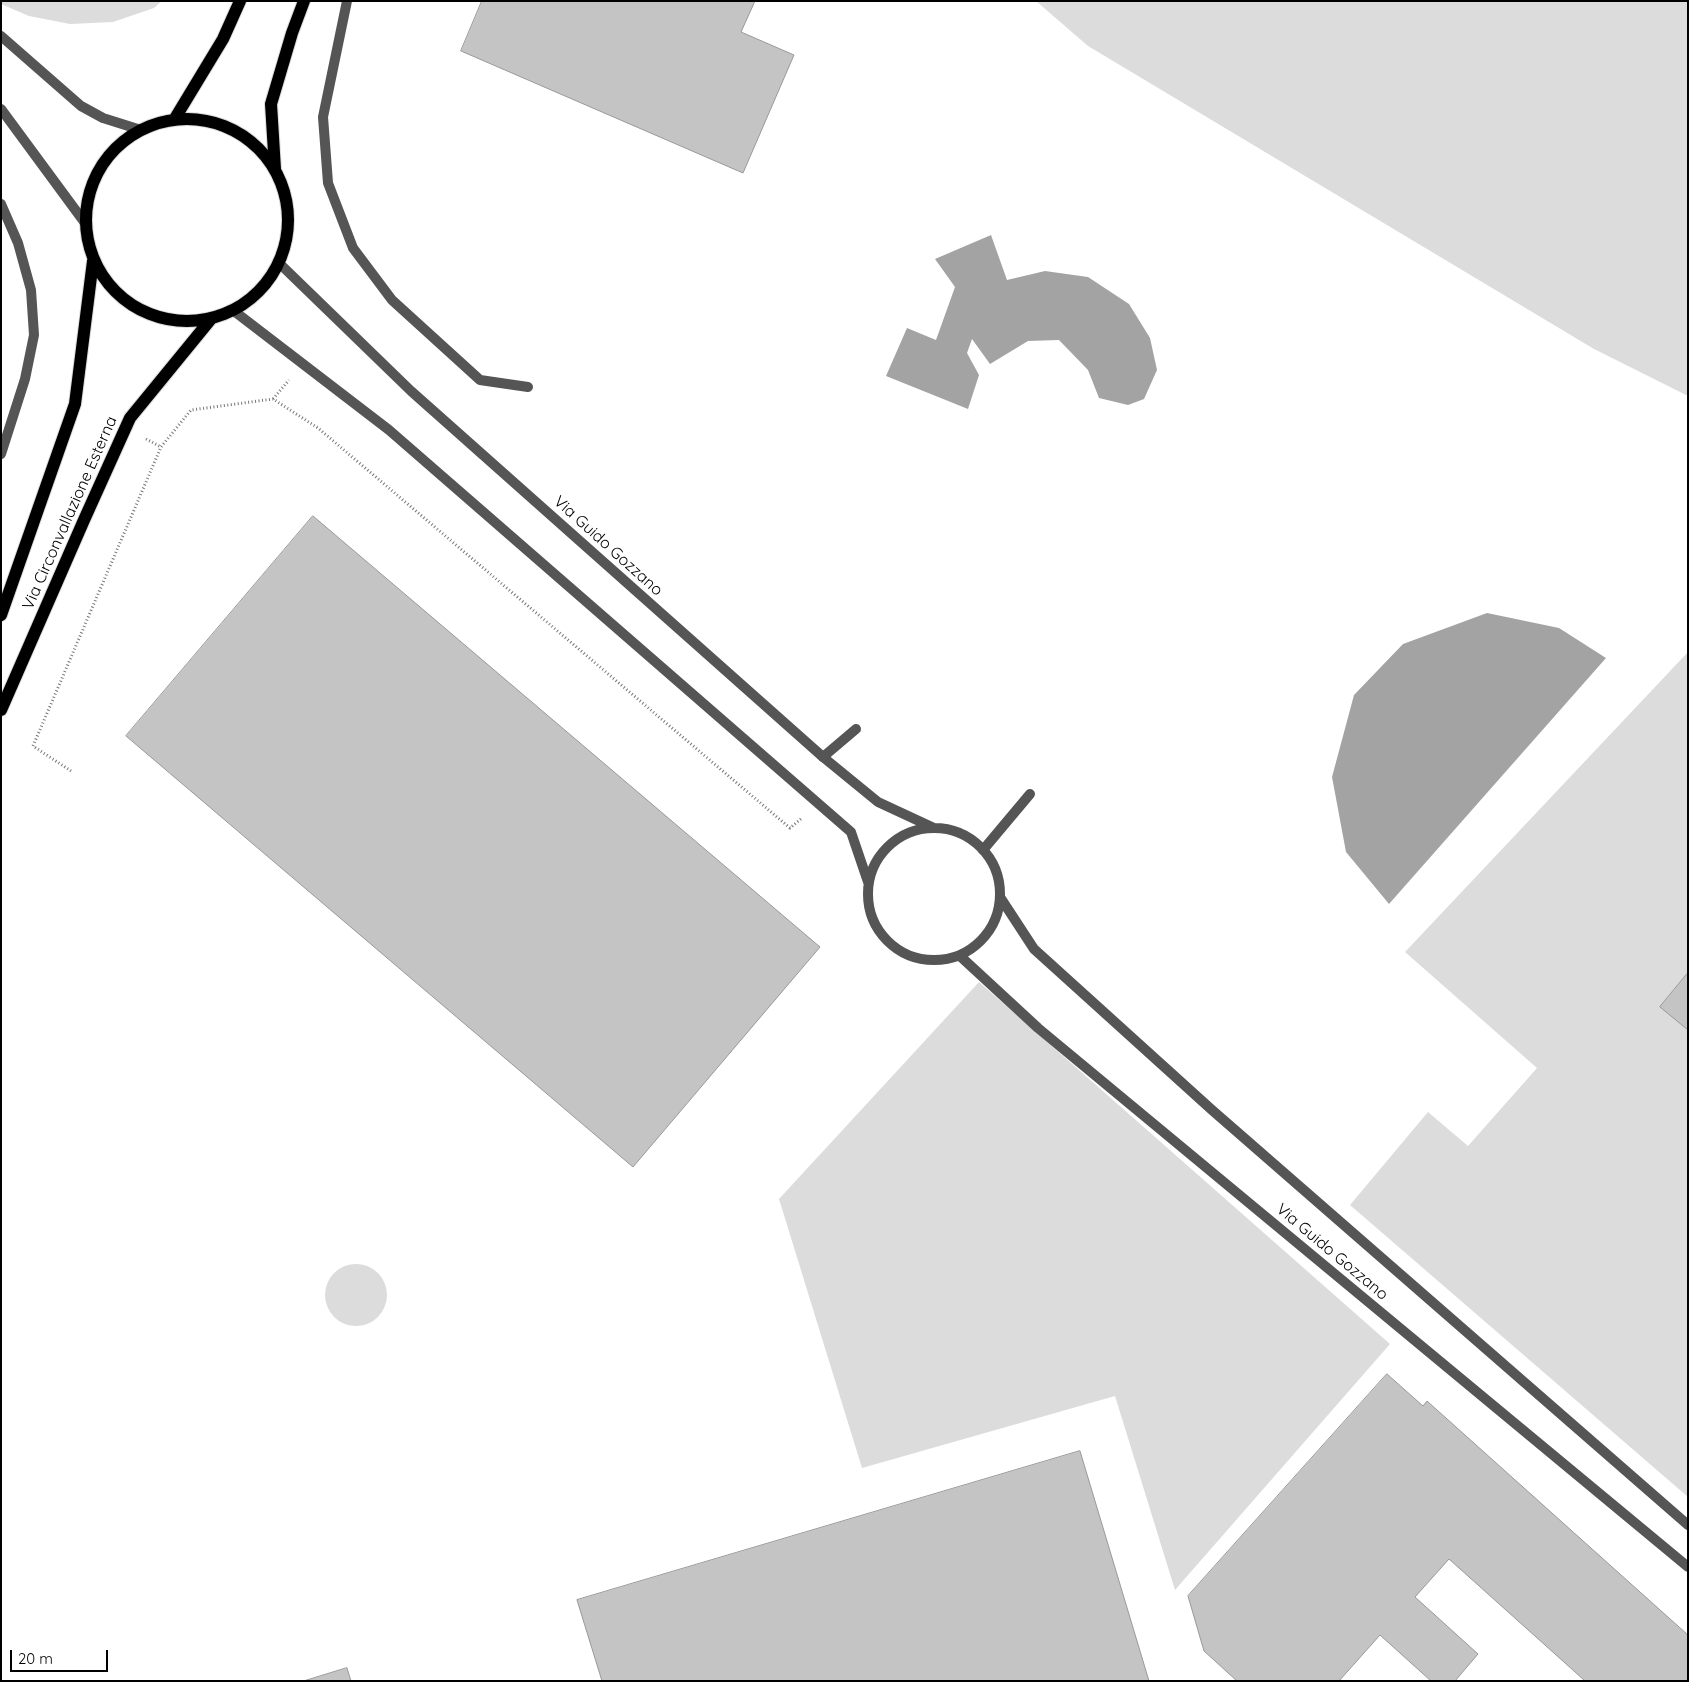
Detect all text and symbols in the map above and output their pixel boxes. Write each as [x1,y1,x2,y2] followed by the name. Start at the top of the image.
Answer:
[19,413,121,613] street label: Via Circonvallazione Esterna
[550,492,666,600] street label: Via Guido Gozzano
[1272,1200,1392,1304] street label: Via Guido Gozzano
[12,1640,110,1672] scale bar
[18,1649,53,1668] text: 20 m

